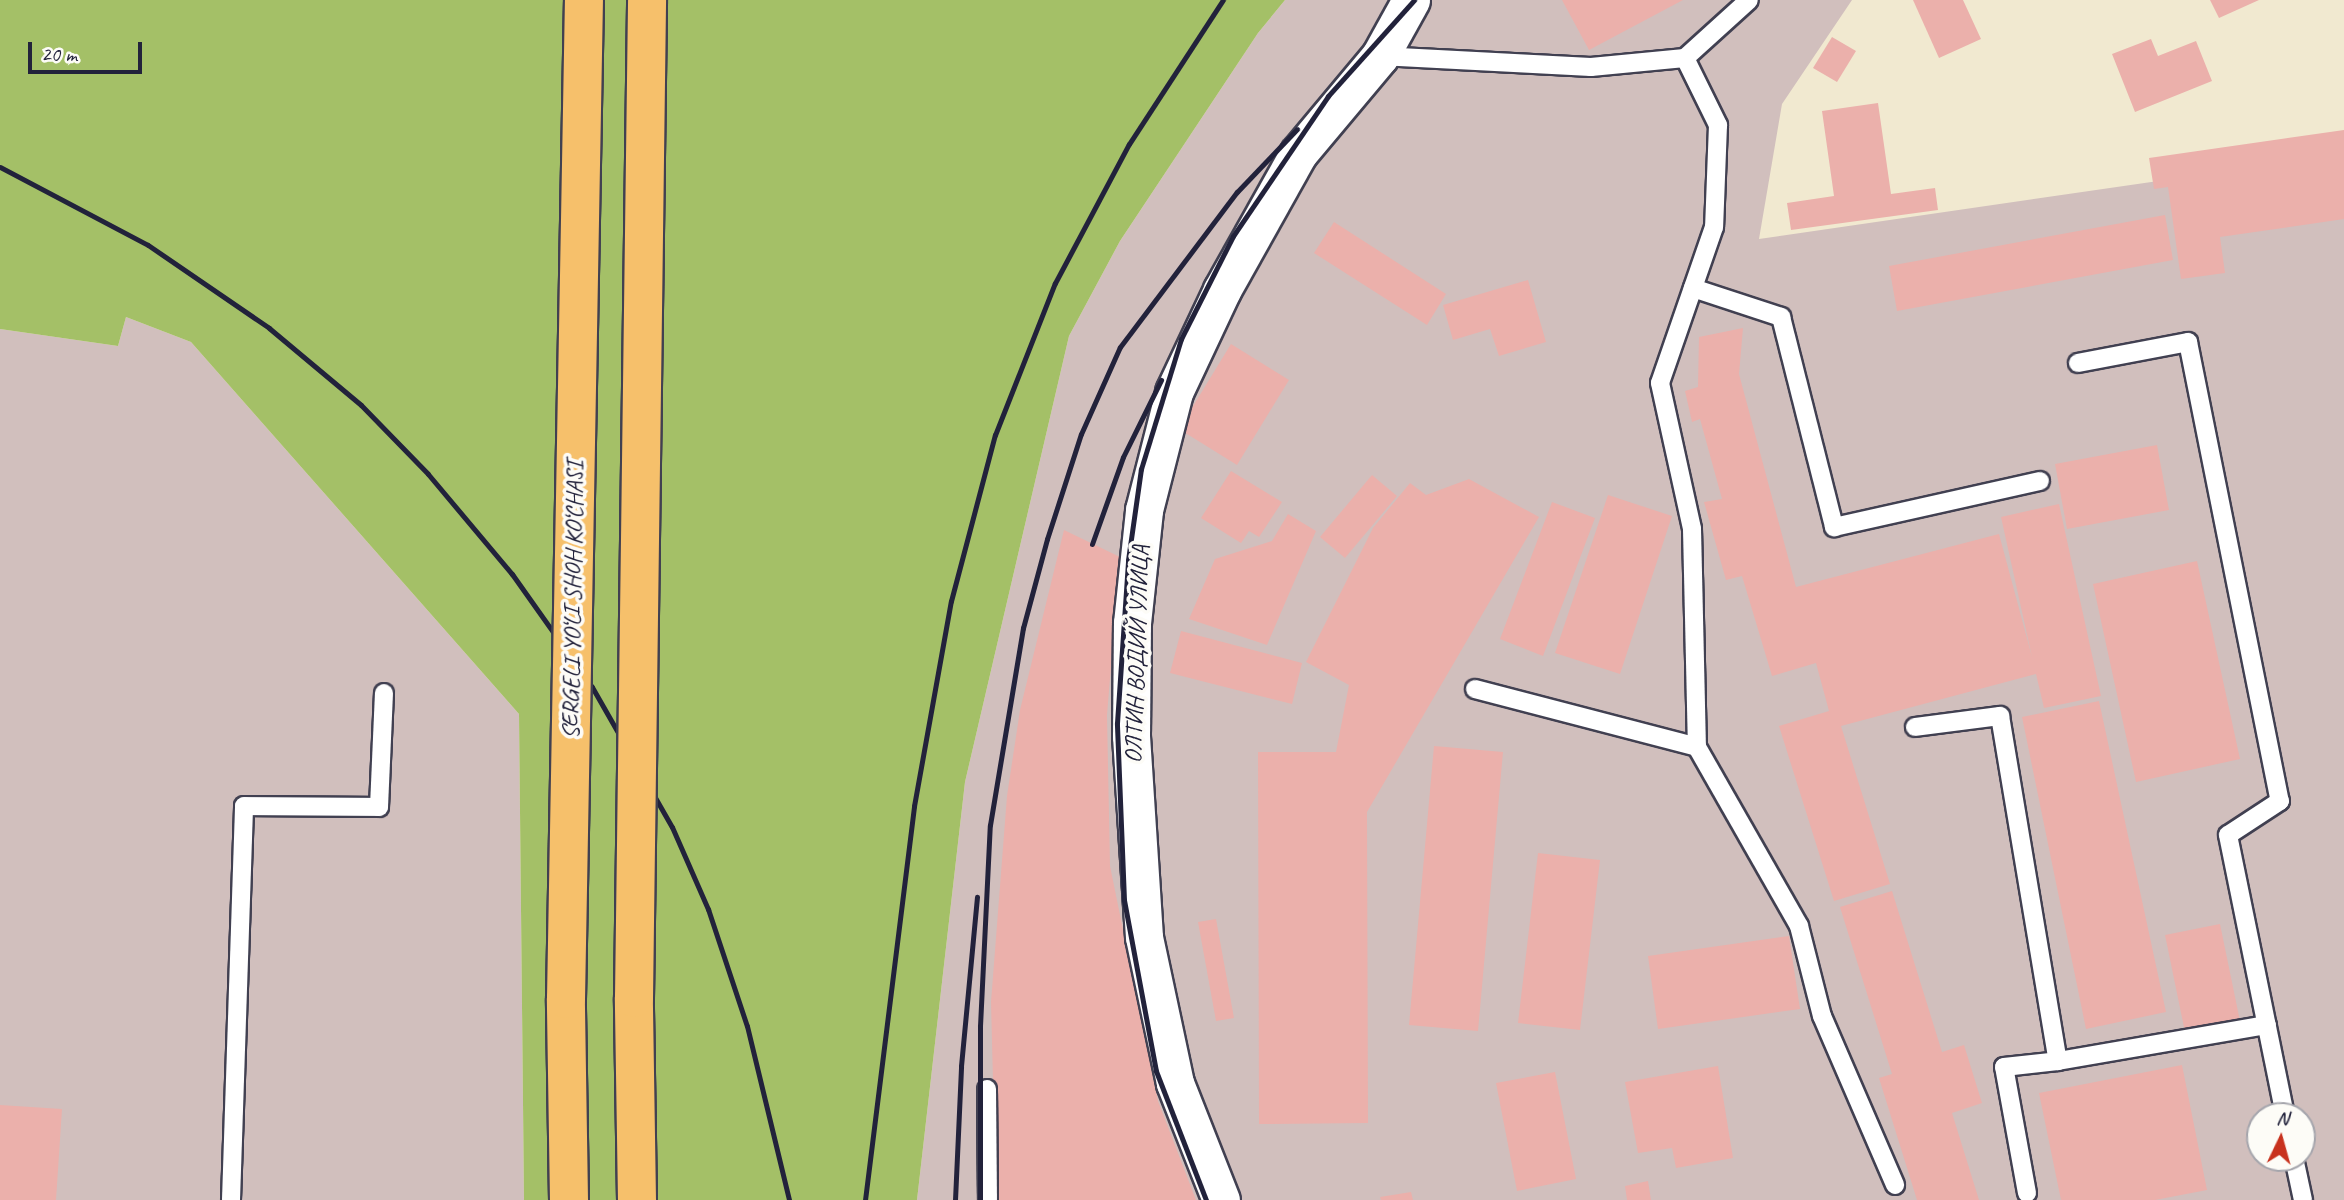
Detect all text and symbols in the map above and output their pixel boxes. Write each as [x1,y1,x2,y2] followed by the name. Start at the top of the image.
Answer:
[32,28,145,72] scale bar
[41,41,77,67] text: 20 m
[556,461,590,739] street label: SERGELI YO‘LI SHOH KO‘CHASI
[1119,545,1155,763] street label: ОЛТИН ВОДИЙ УЛИЦА
[2246,1102,2316,1172] north arrow
[2276,1106,2290,1131] text: N

